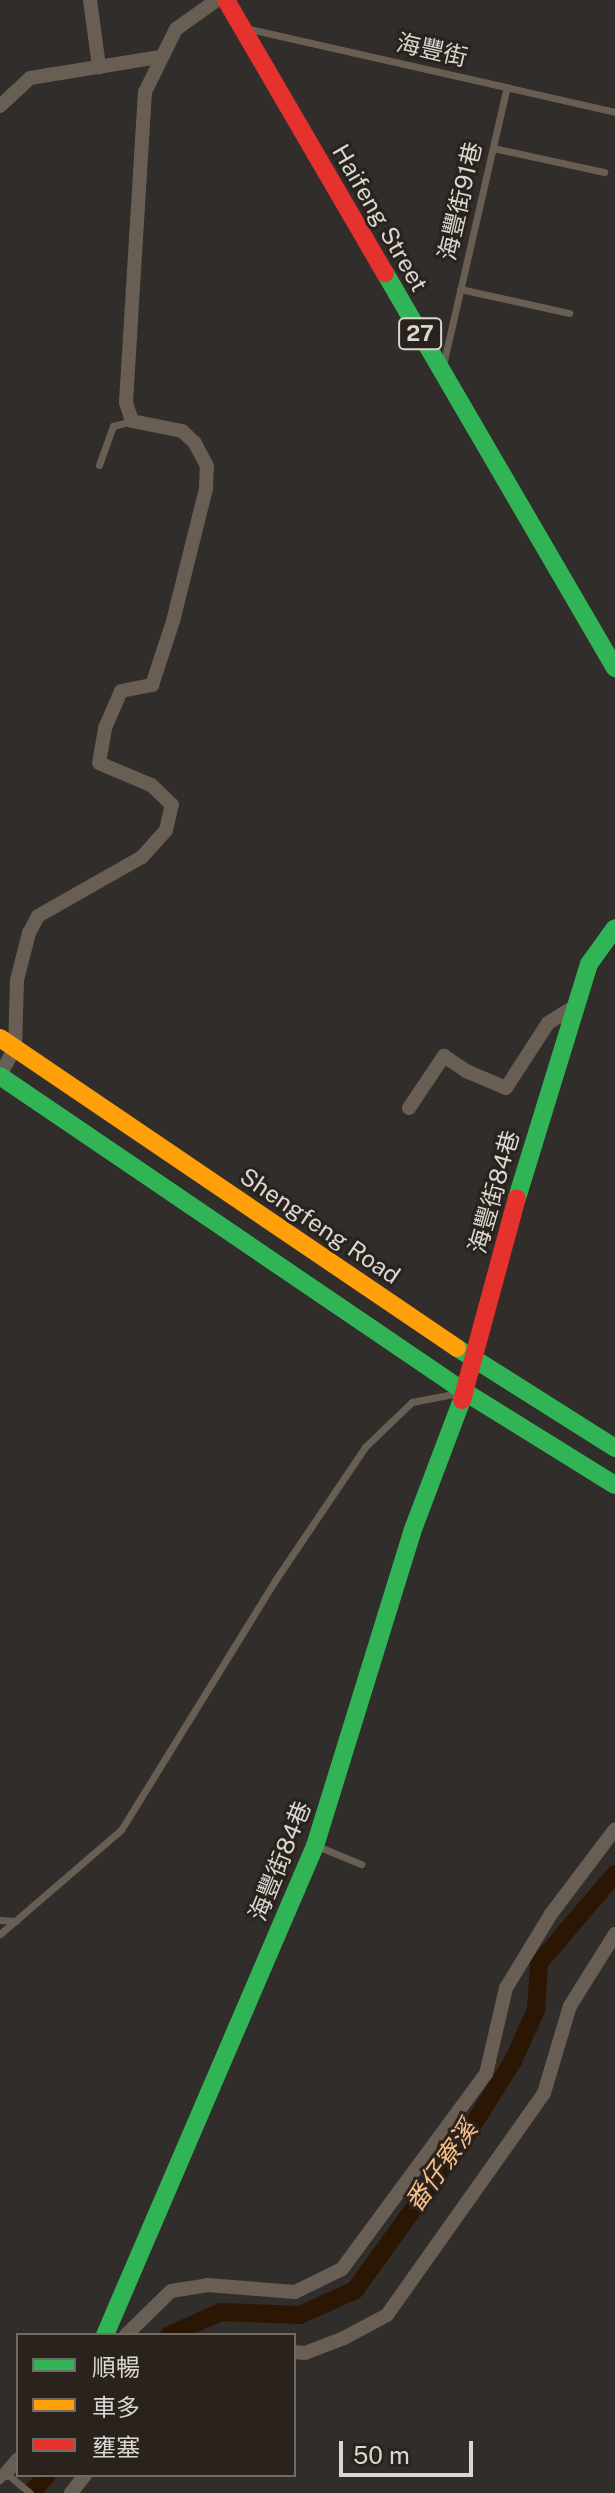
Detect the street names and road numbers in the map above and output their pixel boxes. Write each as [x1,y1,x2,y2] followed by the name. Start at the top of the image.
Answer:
[394,28,470,72] street label: 海豐街
[326,139,434,297] street label: Haifeng Street
[432,139,488,263] street label: 海豐街91巷
[398,316,442,352] road number: 27
[463,1127,525,1257] street label: 海豐街84巷
[234,1162,406,1290] street label: Shengfeng Road
[243,1797,317,1925] street label: 海豐街84巷

